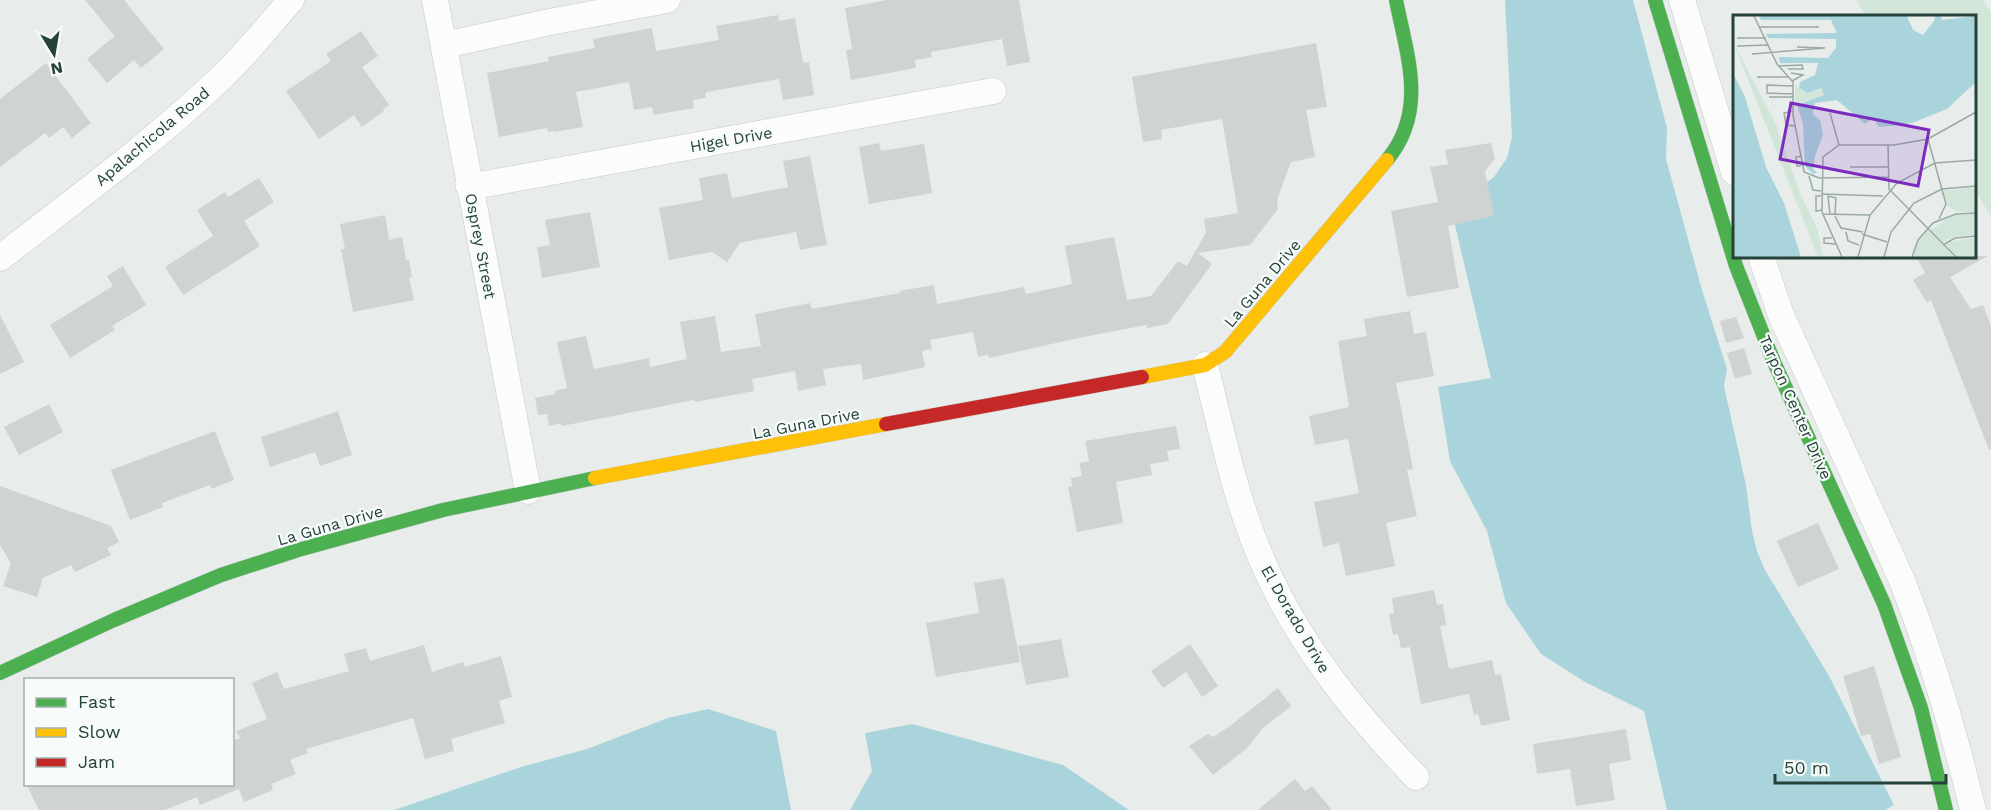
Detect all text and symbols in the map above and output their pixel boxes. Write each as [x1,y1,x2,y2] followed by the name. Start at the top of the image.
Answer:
[1733,15,1976,258] inset map
[24,24,84,84] north arrow
[49,58,64,79] text: N
[91,83,213,190] street label: Apalachicola Road
[688,123,774,156] street label: Higel Drive
[461,192,500,301] street label: Osprey Street
[1220,235,1305,331] street label: La Guna Drive
[1755,332,1836,482] street label: Tarpon Center Drive
[751,404,861,443] street label: La Guna Drive
[275,501,385,550] street label: La Guna Drive
[1257,562,1334,677] street label: El Dorado Drive
[24,678,234,786] legend
[78,691,116,712] text: Fast
[78,721,121,742] text: Slow
[1775,747,1946,785] scale bar
[78,751,115,772] text: Jam
[1784,757,1829,778] text: 50 m

